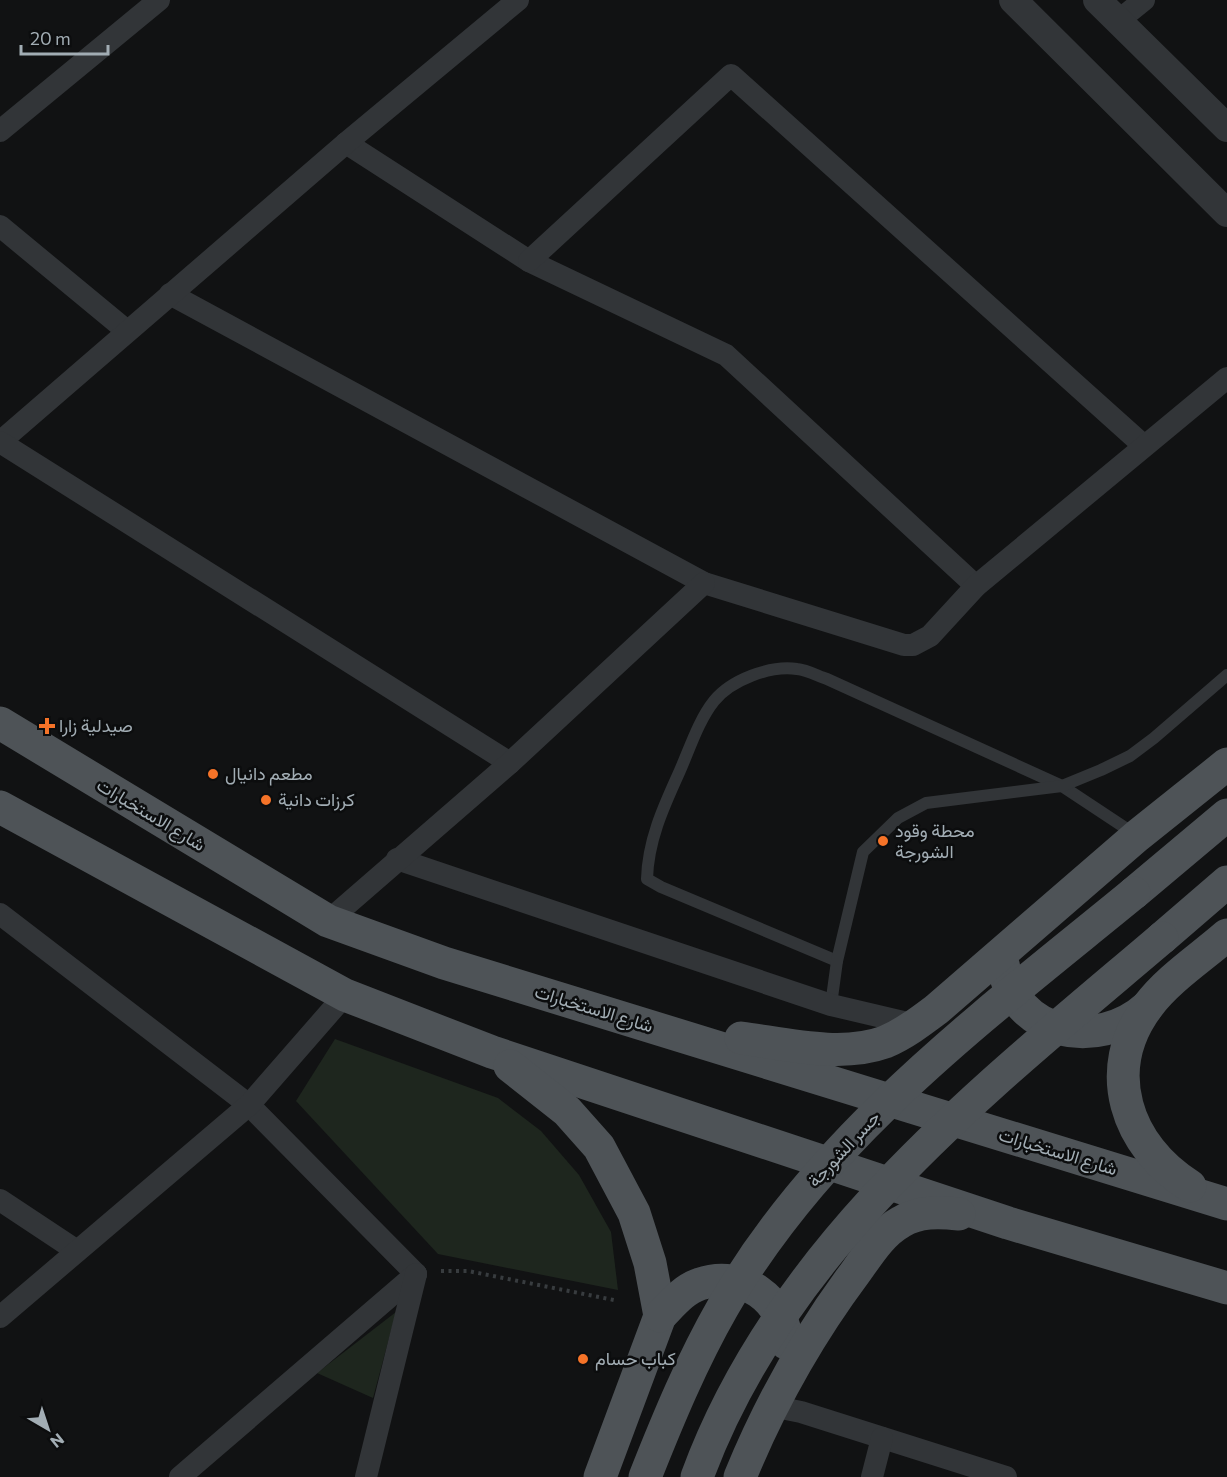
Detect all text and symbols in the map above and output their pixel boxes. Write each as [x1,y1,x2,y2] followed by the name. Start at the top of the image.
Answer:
[21,18,108,56] scale bar
[30,27,71,49] text: 20 m
[59,714,133,737] place label: صيدلية زارا
[40,719,54,733] marker: صيدلية زارا
[225,762,313,786] place label: مطعم دانيال
[206,767,220,781] marker: مطعم دانيال
[92,773,210,857] street label: شارع الاستخبارات
[278,788,355,811] place label: كرزات دانية
[259,793,273,807] marker: كرزات دانية
[895,819,975,863] place label: محطة وقود الشورجة
[876,834,890,848] marker: محطة وقود الشورجة
[532,980,656,1038] street label: شارع الاستخبارات
[802,1106,885,1192] street label: جسر الشورجة
[996,1123,1120,1181] street label: شارع الاستخبارات
[595,1347,676,1371] place label: كباب حسام
[576,1352,590,1366] marker: كباب حسام
[18,1399,78,1459] north arrow
[47,1430,68,1452] text: N

